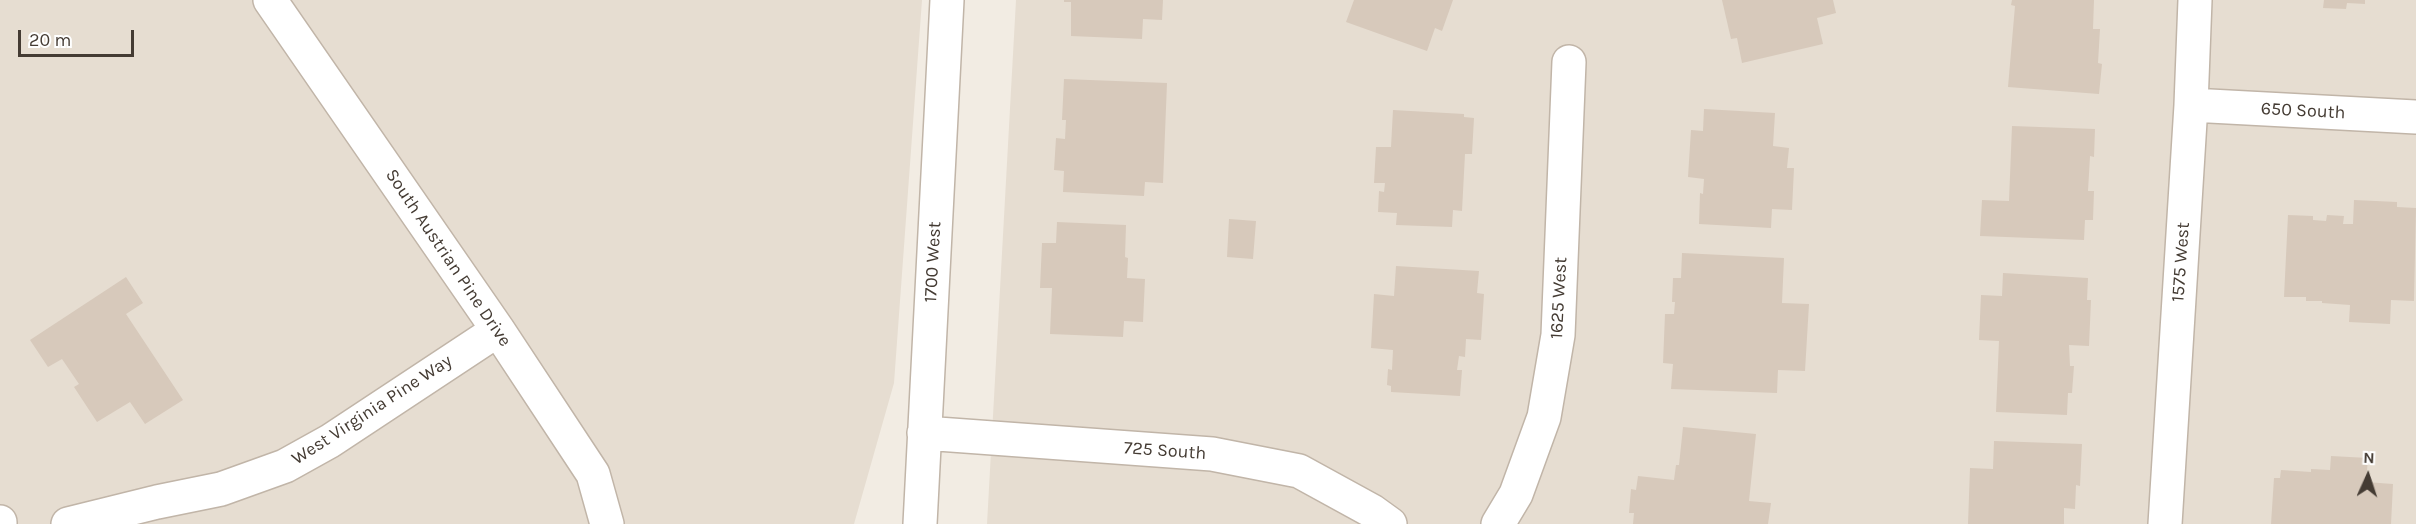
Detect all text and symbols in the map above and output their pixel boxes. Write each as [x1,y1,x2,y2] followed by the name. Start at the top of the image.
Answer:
[21,18,136,56] scale bar
[29,29,71,51] text: 20 m
[2260,98,2346,124] street label: 650 South
[380,165,516,351] street label: South Austrian Pine Drive
[920,221,946,303] street label: 1700 West
[2167,221,2195,303] street label: 1575 West
[1546,256,1572,340] street label: 1625 West
[288,350,456,470] street label: West Virginia Pine Way
[1123,437,1207,465] street label: 725 South
[2338,446,2398,506] north arrow
[2363,448,2375,467] text: N

